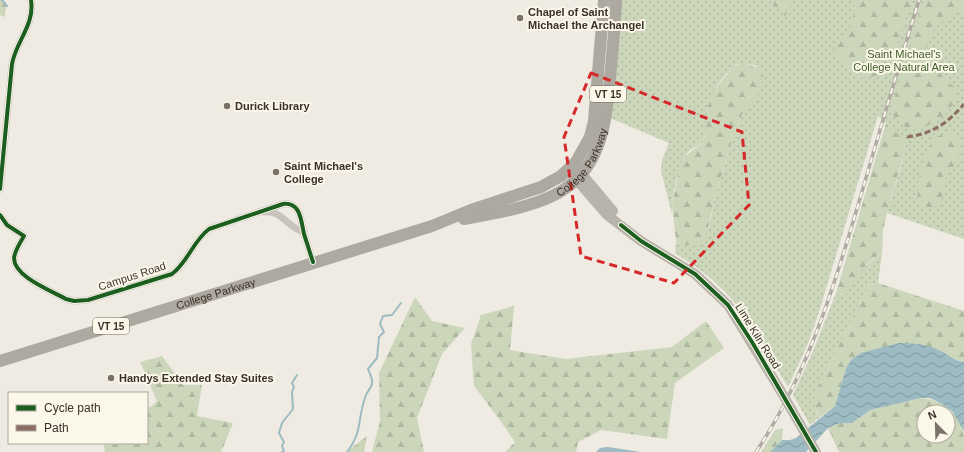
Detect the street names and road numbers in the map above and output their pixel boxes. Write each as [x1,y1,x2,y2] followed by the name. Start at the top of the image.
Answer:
[590,86,626,102] road number: VT 15
[554,126,609,199] street label: College Parkway
[97,259,167,293] street label: Campus Road
[174,275,257,312] street label: College Parkway
[733,301,783,371] street label: Lime Kiln Road
[93,318,129,334] road number: VT 15

